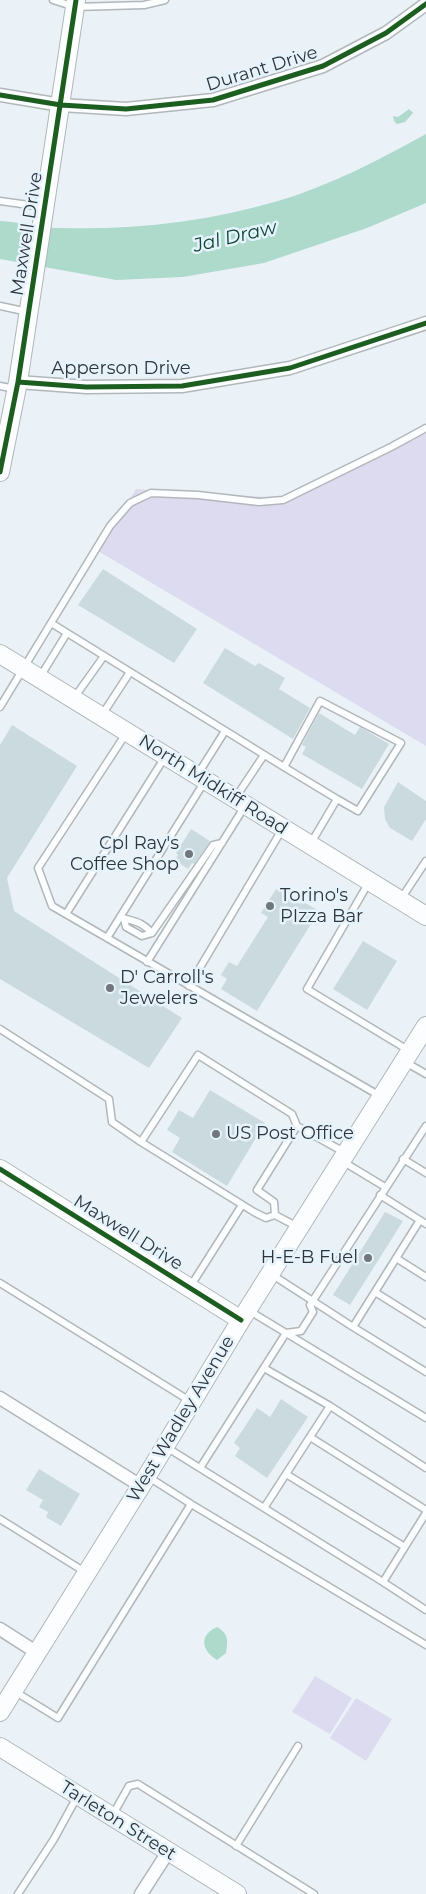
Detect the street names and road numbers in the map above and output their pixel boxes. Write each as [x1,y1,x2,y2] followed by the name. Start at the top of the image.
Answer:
[204,42,320,96] street label: Durant Drive
[7,171,47,297] street label: Maxwell Drive
[51,358,191,380] street label: Apperson Drive
[135,730,291,840] street label: North Midkiff Road
[69,1191,187,1275] street label: Maxwell Drive
[123,1332,239,1506] street label: West Wadley Avenue
[56,1777,180,1865] street label: Tarleton Street

